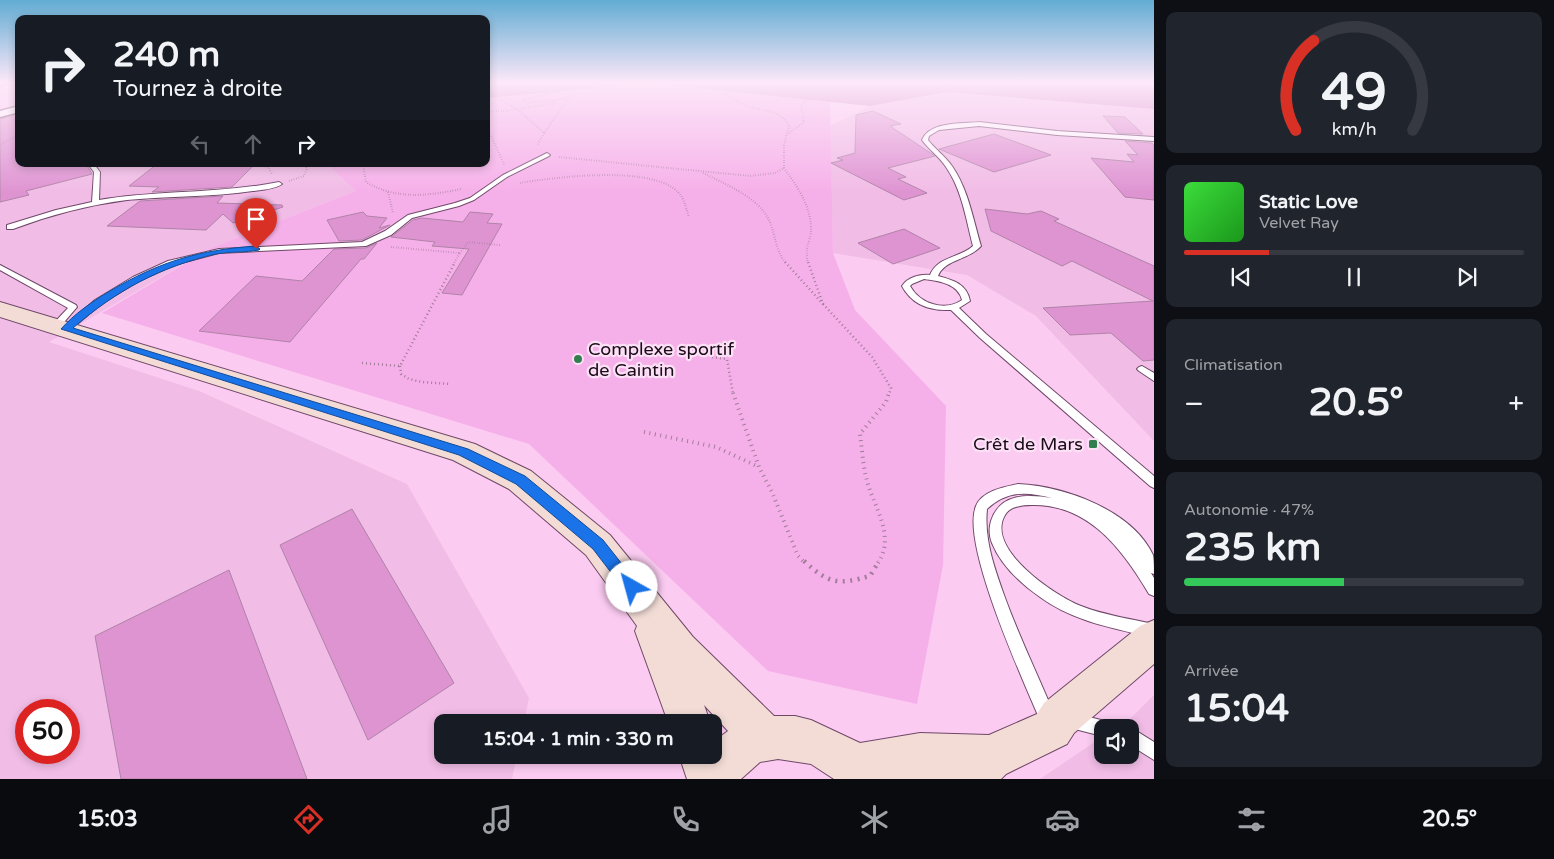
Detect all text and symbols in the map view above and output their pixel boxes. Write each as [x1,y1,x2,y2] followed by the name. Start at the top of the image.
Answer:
[113,34,220,76] text: 240 m
[30,35,95,100] icon: right
[1321,61,1387,124] text: 49
[113,76,282,102] text: Tournez à droite
[1332,119,1376,140] text: km/h
[186,130,214,158] icon: left
[239,130,267,158] icon: ahead
[292,130,320,158] icon: right
[1259,191,1358,213] text: Static Love
[235,198,277,249] pin
[242,205,270,233] icon: arrive
[1259,213,1339,233] text: Velvet Ray
[1227,263,1255,291] icon: previous
[1340,263,1368,291] icon: pause
[1453,263,1481,291] icon: next
[588,338,734,381] place label: Complexe sportif de Caintin
[572,353,584,365] marker: Complexe sportif de Caintin
[1184,355,1283,375] text: Climatisation
[1309,380,1404,426] text: 20.5°
[1184,387,1204,421] text: −
[1508,387,1524,421] text: +
[973,433,1083,455] place label: Crêt de Mars
[1087,438,1099,450] marker: Crêt de Mars
[1184,500,1314,520] text: Autonomie · 47%
[1184,525,1321,571] text: 235 km
[605,560,657,612] position arrow
[1184,661,1239,681] text: Arrivée
[1184,686,1289,732] text: 15:04
[15,699,80,764] speed limit sign: 50
[1094,719,1139,764] map controls
[1094,719,1139,764] button: sound
[482,728,674,750] text: 15:04 · 1 min · 330 m
[291,802,326,837] icon: directions
[480,802,515,837] icon: music
[668,802,703,837] icon: phone
[857,802,892,837] icon: climate
[1045,802,1080,837] icon: car
[1234,802,1269,837] icon: filters
[77,806,138,832] text: 15:03
[1422,806,1477,832] text: 20.5°

